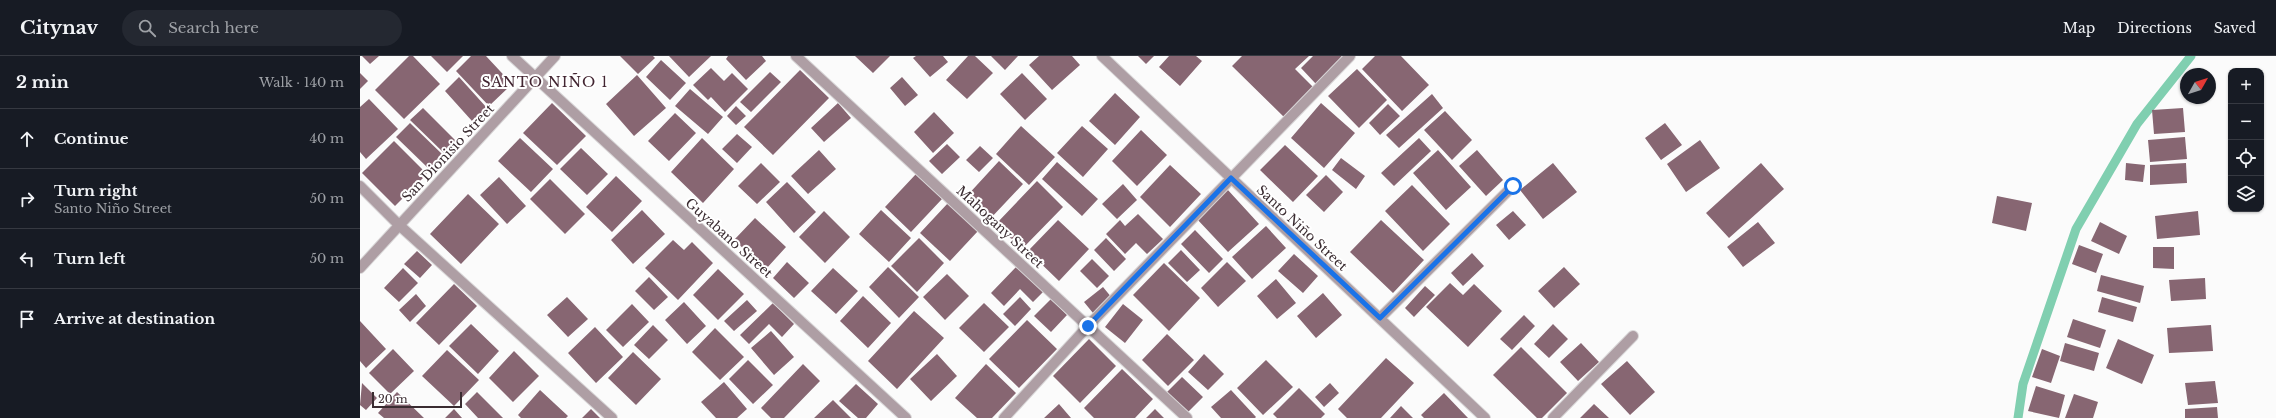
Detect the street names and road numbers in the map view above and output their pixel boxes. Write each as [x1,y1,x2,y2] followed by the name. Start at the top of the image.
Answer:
[398,100,498,206] street label: San Dionisio Street
[953,182,1047,272] street label: Mahogany Street
[1253,182,1351,275] street label: Santo Niño Street
[682,194,776,282] street label: Guyabano Street

